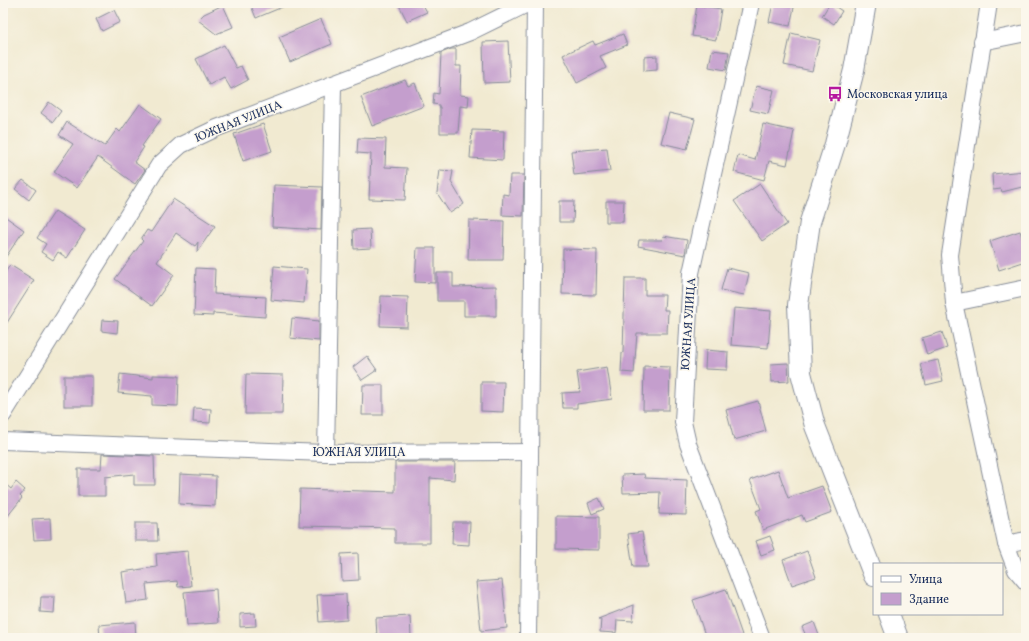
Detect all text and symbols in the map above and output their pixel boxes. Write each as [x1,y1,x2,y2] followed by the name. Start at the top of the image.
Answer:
[826,85,844,103] bus stop icon: Московская улица
[847,87,948,103] place label: Московская улица
[192,97,285,147] street label: ЮЖНАЯ УЛИЦА
[678,277,700,371] street label: ЮЖНАЯ УЛИЦА
[313,445,406,461] street label: ЮЖНАЯ УЛИЦА
[873,563,1003,615] legend
[909,572,942,588] text: Улица
[909,592,949,608] text: Здание

